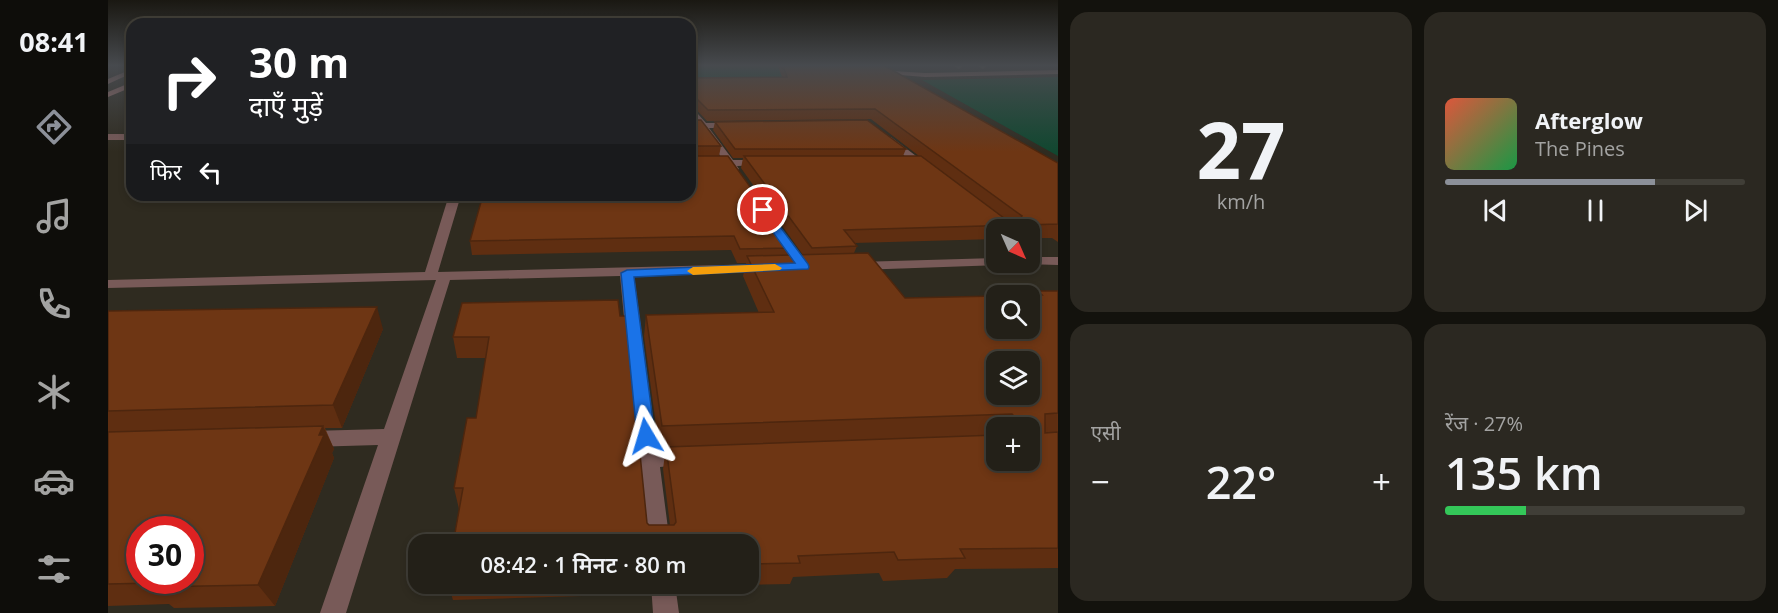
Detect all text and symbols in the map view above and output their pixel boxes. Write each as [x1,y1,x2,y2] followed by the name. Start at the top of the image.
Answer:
[19,23,89,60] text: 08:41
[249,33,349,90] text: 30 m
[150,42,228,120] icon: right
[249,87,323,124] text: दाएँ मुड़ें
[1196,96,1286,202] text: 27
[1535,105,1643,135] text: Afterglow
[33,106,75,148] icon: directions
[1535,135,1625,162] text: The Pines
[150,156,182,186] text: फिर
[194,156,227,189] icon: left
[737,184,788,235] pin
[1217,188,1265,215] text: km/h
[746,193,779,226] icon: arrive
[1479,194,1512,227] icon: previous
[1579,194,1612,227] icon: pause
[1679,194,1712,227] icon: next
[33,195,75,237] icon: music
[986,219,1040,273] north arrow
[986,219,1040,471] map controls
[33,283,75,325] icon: phone
[986,285,1040,339] button: search
[986,351,1040,405] button: layers
[33,371,75,413] icon: climate
[614,404,678,468] position arrow
[1445,410,1523,437] text: रेंज · 27%
[986,417,1040,471] button: +
[1091,419,1121,446] text: एसी
[1445,442,1603,503] text: 135 km
[1206,451,1276,512] text: 22°
[1091,459,1110,504] text: −
[1372,459,1391,504] text: +
[33,460,75,502] icon: car
[126,516,204,594] speed limit sign: 30
[33,548,75,590] icon: filters
[480,549,687,579] text: 08:42 · 1 मिनट · 80 m

